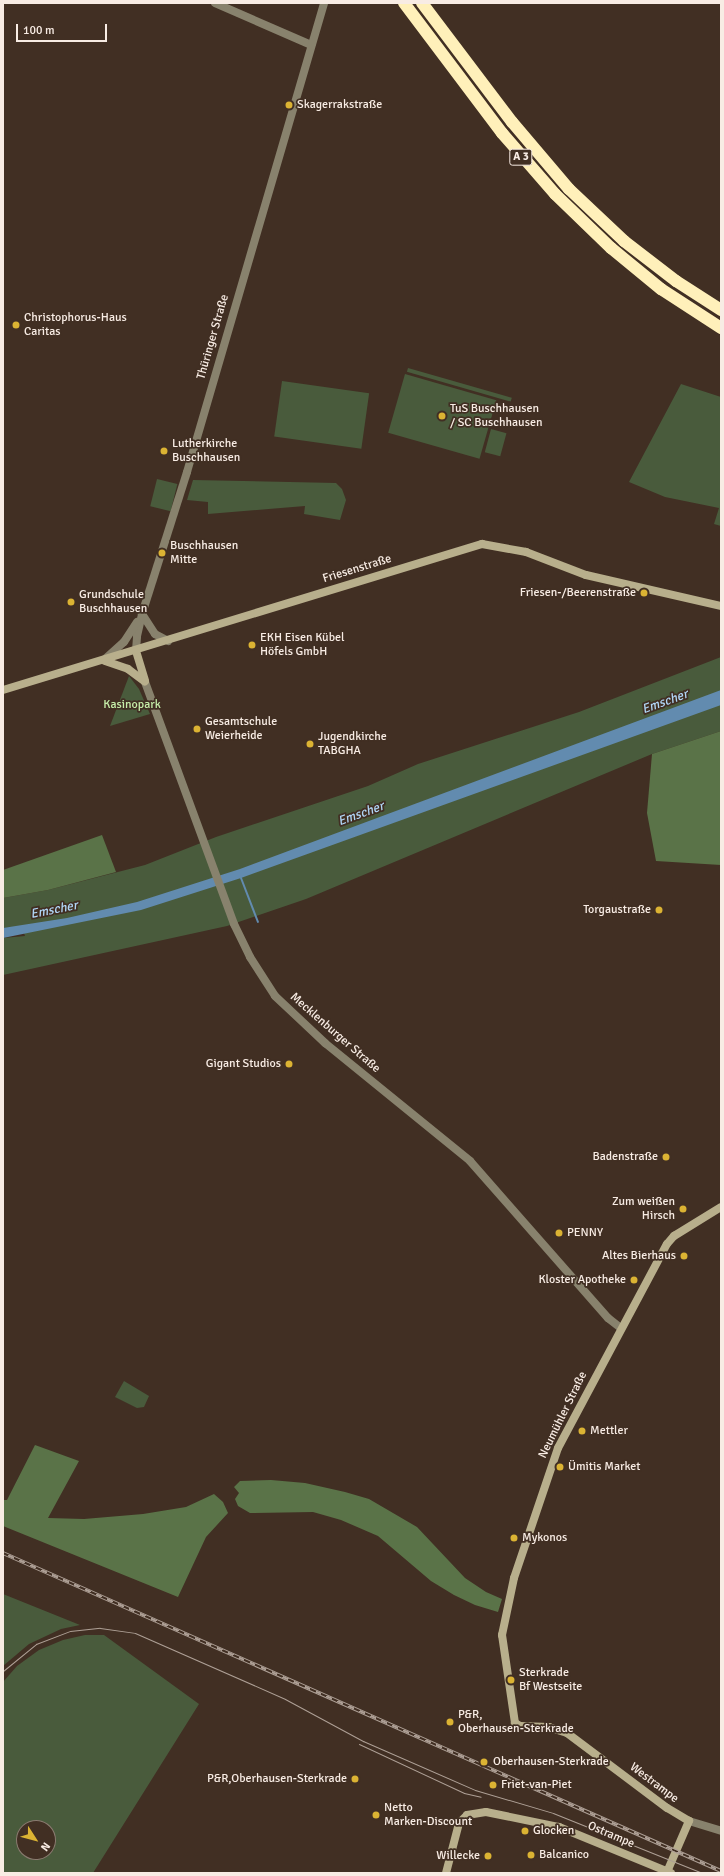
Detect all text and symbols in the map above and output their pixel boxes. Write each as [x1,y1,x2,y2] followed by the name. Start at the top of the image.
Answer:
[18,16,109,42] scale bar
[23,23,55,38] text: 100 m
[297,98,382,112] place label: Skagerrakstraße
[284,100,294,110] marker: Skagerrakstraße
[509,148,533,166] road number: A 3
[194,293,232,381] street label: Thüringer Straße
[24,311,127,339] place label: Christophorus-Haus Caritas
[11,320,21,330] marker: Christophorus-Haus Caritas
[450,402,542,430] place label: TuS Buschhausen / SC Buschhausen
[437,411,447,421] marker: TuS Buschhausen / SC Buschhausen
[172,437,240,465] place label: Lutherkirche Buschhausen
[159,446,169,456] marker: Lutherkirche Buschhausen
[170,539,238,567] place label: Buschhausen Mitte
[157,548,167,558] marker: Buschhausen Mitte
[321,552,393,586] street label: Friesenstraße
[520,586,636,600] place label: Friesen-/Beerenstraße
[79,588,147,616] place label: Grundschule Buschhausen
[639,588,649,598] marker: Friesen-/Beerenstraße
[66,597,76,607] marker: Grundschule Buschhausen
[260,631,345,659] place label: EKH Eisen Kübel Höfels GmbH
[247,640,257,650] marker: EKH Eisen Kübel Höfels GmbH
[640,686,690,718] water label: Emscher
[103,698,161,712] park label: Kasinopark
[205,715,277,743] place label: Gesamtschule Weierheide
[192,724,202,734] marker: Gesamtschule Weierheide
[318,730,387,758] place label: Jugendkirche TABGHA
[305,739,315,749] marker: Jugendkirche TABGHA
[336,798,386,830] water label: Emscher
[29,898,79,922] water label: Emscher
[583,903,651,917] place label: Torgaustraße
[654,905,664,915] marker: Torgaustraße
[287,990,383,1076] street label: Mecklenburger Straße
[206,1057,281,1071] place label: Gigant Studios
[284,1059,294,1069] marker: Gigant Studios
[592,1150,658,1164] place label: Badenstraße
[661,1152,671,1162] marker: Badenstraße
[612,1195,675,1223] place label: Zum weißen Hirsch
[678,1204,688,1214] marker: Zum weißen Hirsch
[567,1226,603,1240] place label: PENNY
[554,1228,564,1238] marker: PENNY
[602,1249,676,1263] place label: Altes Bierhaus
[679,1251,689,1261] marker: Altes Bierhaus
[538,1273,626,1287] place label: Kloster Apotheke
[629,1275,639,1285] marker: Kloster Apotheke
[536,1369,590,1461] street label: Neumühler Straße
[590,1424,628,1438] place label: Mettler
[577,1426,587,1436] marker: Mettler
[568,1460,640,1474] place label: Ümitis Market
[555,1462,565,1472] marker: Ümitis Market
[522,1531,567,1545] place label: Mykonos
[509,1533,519,1543] marker: Mykonos
[519,1666,582,1694] place label: Sterkrade Bf Westseite
[506,1675,516,1685] marker: Sterkrade Bf Westseite
[458,1708,574,1736] place label: P&R, Oberhausen-Sterkrade
[445,1717,455,1727] marker: P&R, Oberhausen-Sterkrade
[493,1755,609,1769] place label: Oberhausen-Sterkrade
[478,1756,490,1768] marker: Oberhausen-Sterkrade
[627,1760,681,1806] street label: Westrampe
[207,1772,347,1786] place label: P&R,Oberhausen-Sterkrade
[350,1774,360,1784] marker: P&R,Oberhausen-Sterkrade
[501,1778,572,1792] place label: Friet-van-Piet
[488,1780,498,1790] marker: Friet-van-Piet
[384,1801,472,1829] place label: Netto Marken-Discount
[371,1810,381,1820] marker: Netto Marken-Discount
[585,1819,637,1851] street label: Ostrampe
[16,1820,56,1860] north arrow
[533,1824,574,1838] place label: Glocken
[520,1826,530,1836] marker: Glocken
[38,1840,53,1854] text: N
[539,1848,589,1862] place label: Balcanico
[436,1849,480,1863] place label: Willecke
[526,1850,536,1860] marker: Balcanico
[483,1851,493,1861] marker: Willecke

